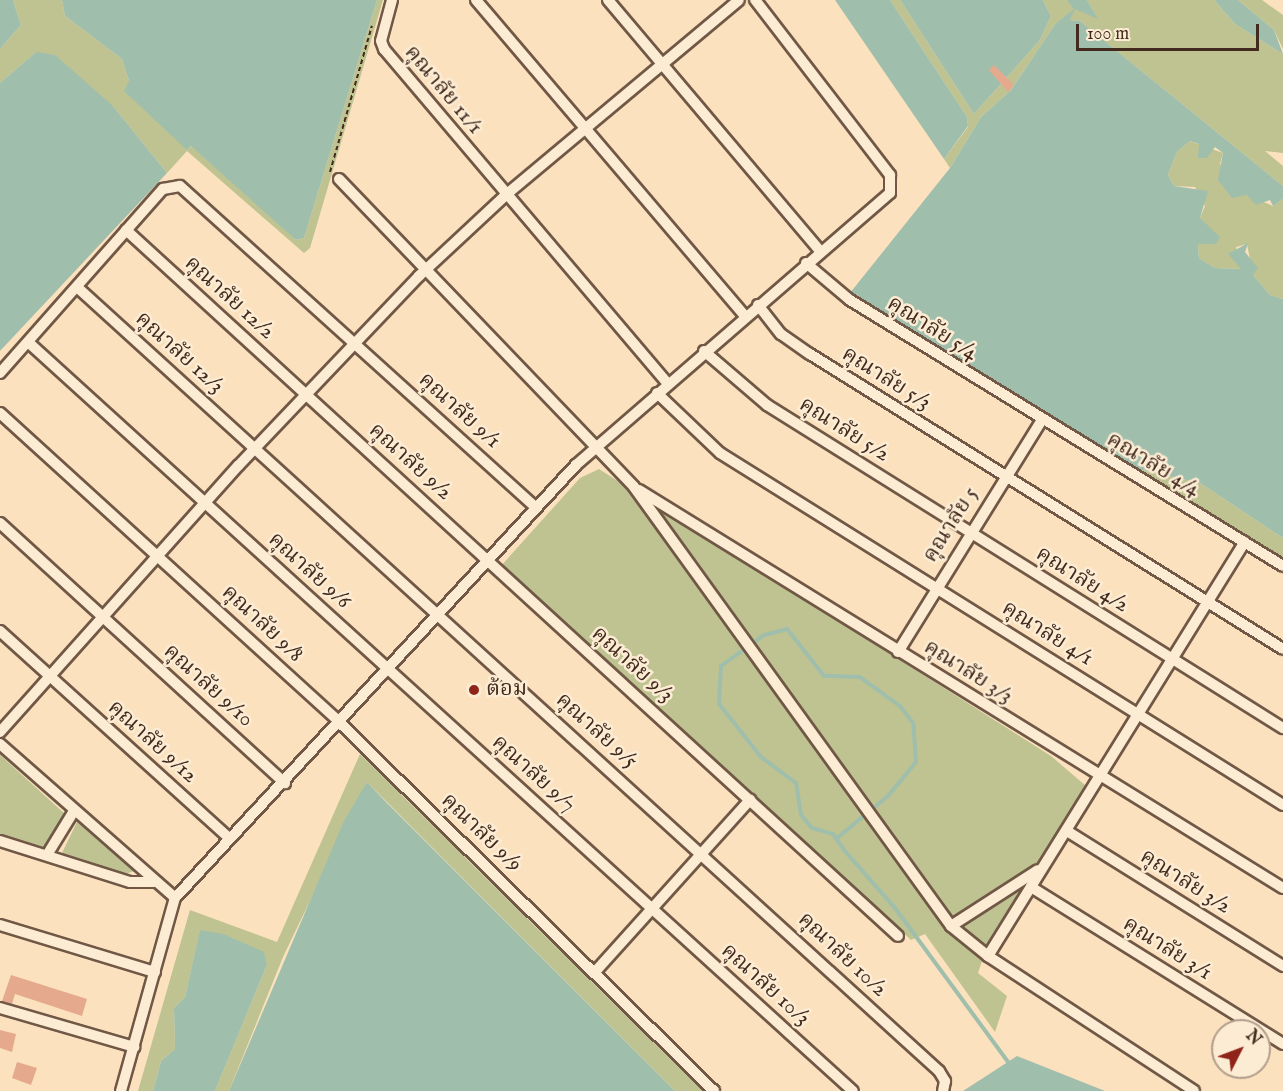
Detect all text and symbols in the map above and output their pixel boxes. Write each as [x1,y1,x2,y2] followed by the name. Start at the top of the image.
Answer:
[1079,12,1262,50] scale bar
[1087,23,1129,46] text: 100 m
[398,40,488,140] street label: คุณาลัย 11/1
[178,251,280,345] street label: คุณาลัย 12/2
[882,291,982,367] street label: คุณาลัย 5/4
[129,306,229,400] street label: คุณาลัย 12/3
[837,341,935,417] street label: คุณาลัย 5/3
[413,367,505,455] street label: คุณาลัย 9/1
[794,392,894,468] street label: คุณาลัย 5/2
[363,418,457,506] street label: คุณาลัย 9/2
[1101,427,1205,503] street label: คุณาลัย 4/4
[918,482,984,568] street label: คุณาลัย 5
[262,527,356,615] street label: คุณาลัย 9/6
[1031,541,1133,619] street label: คุณาลัย 4/2
[216,580,308,668] street label: คุณาลัย 9/8
[997,596,1097,672] street label: คุณาลัย 4/1
[586,621,678,709] street label: คุณาลัย 9/3
[919,634,1017,710] street label: คุณาลัย 3/3
[158,639,258,733] street label: คุณาลัย 9/10
[486,677,527,703] place label: ต้อม
[467,683,481,697] marker: ต้อม
[550,687,642,775] street label: คุณาลัย 9/5
[102,695,202,789] street label: คุณาลัย 9/12
[486,730,580,818] street label: คุณาลัย 9/7
[435,788,527,878] street label: คุณาลัย 9/9
[1135,844,1235,920] street label: คุณาลัย 3/2
[792,907,892,1003] street label: คุณาลัย 10/2
[1118,911,1216,987] street label: คุณาลัย 3/1
[715,938,815,1032] street label: คุณาลัย 10/3
[1211,1019,1271,1079] north arrow
[1241,1026,1265,1050] text: N

